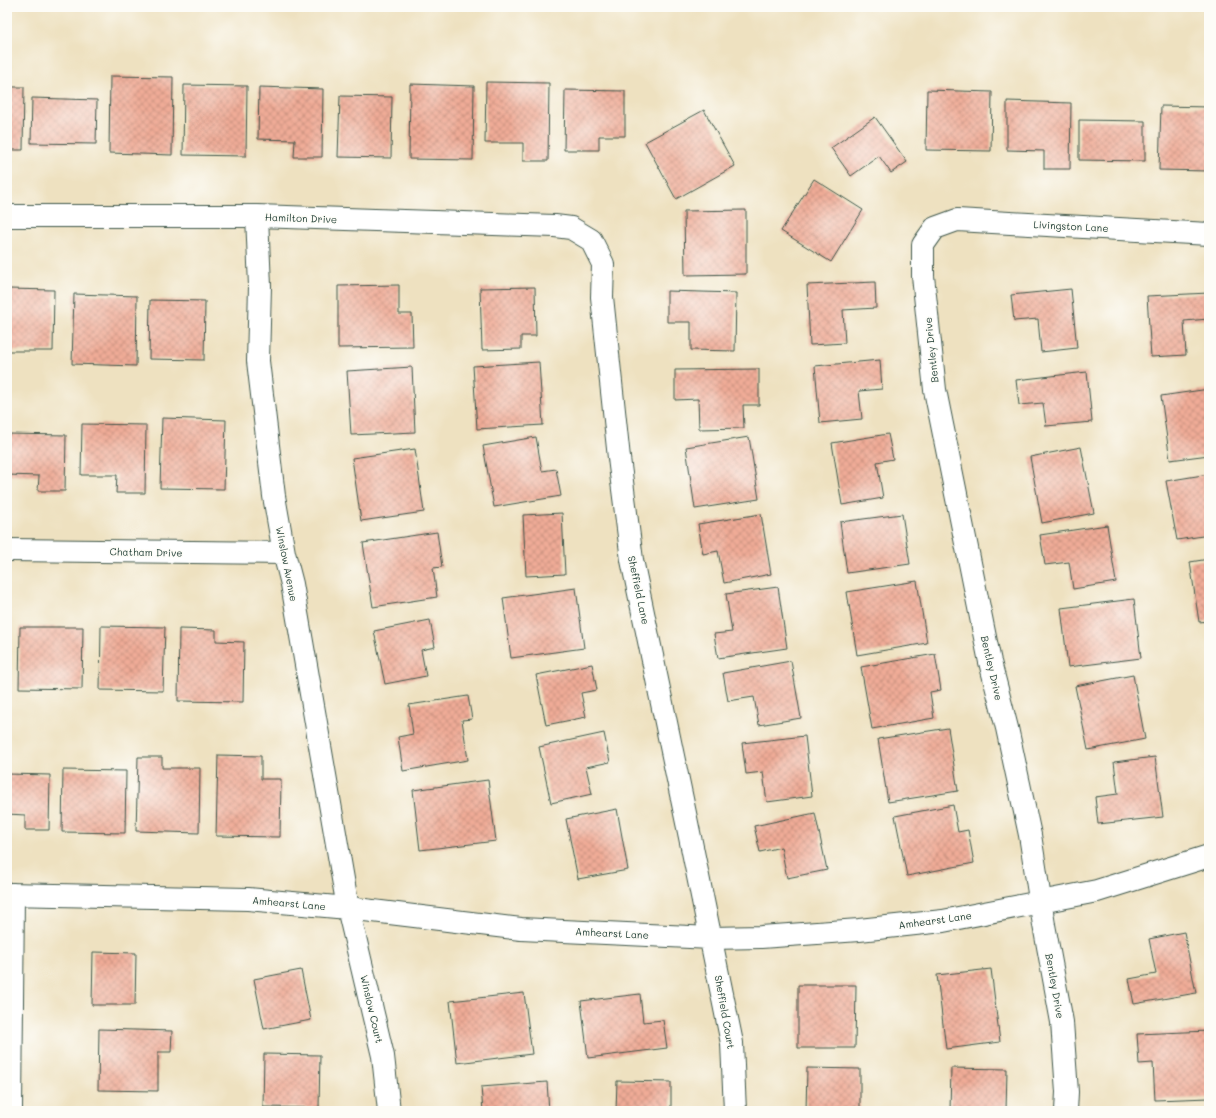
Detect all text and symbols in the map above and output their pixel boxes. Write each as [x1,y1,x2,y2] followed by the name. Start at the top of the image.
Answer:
[265,210,337,226] street label: Hamilton Drive
[1033,217,1109,235] street label: Livingston Lane
[921,317,941,383] street label: Bentley Drive
[273,525,301,603] street label: Winslow Avenue
[109,544,183,560] street label: Chatham Drive
[625,554,653,626] street label: Sheffield Lane
[978,634,1006,702] street label: Bentley Drive
[252,893,326,913] street label: Amhearst Lane
[898,908,972,932] street label: Amhearst Lane
[575,924,649,942] street label: Amhearst Lane
[1042,952,1068,1020] street label: Bentley Drive
[357,974,387,1044] street label: Winslow Court
[712,974,738,1050] street label: Sheffield Court

